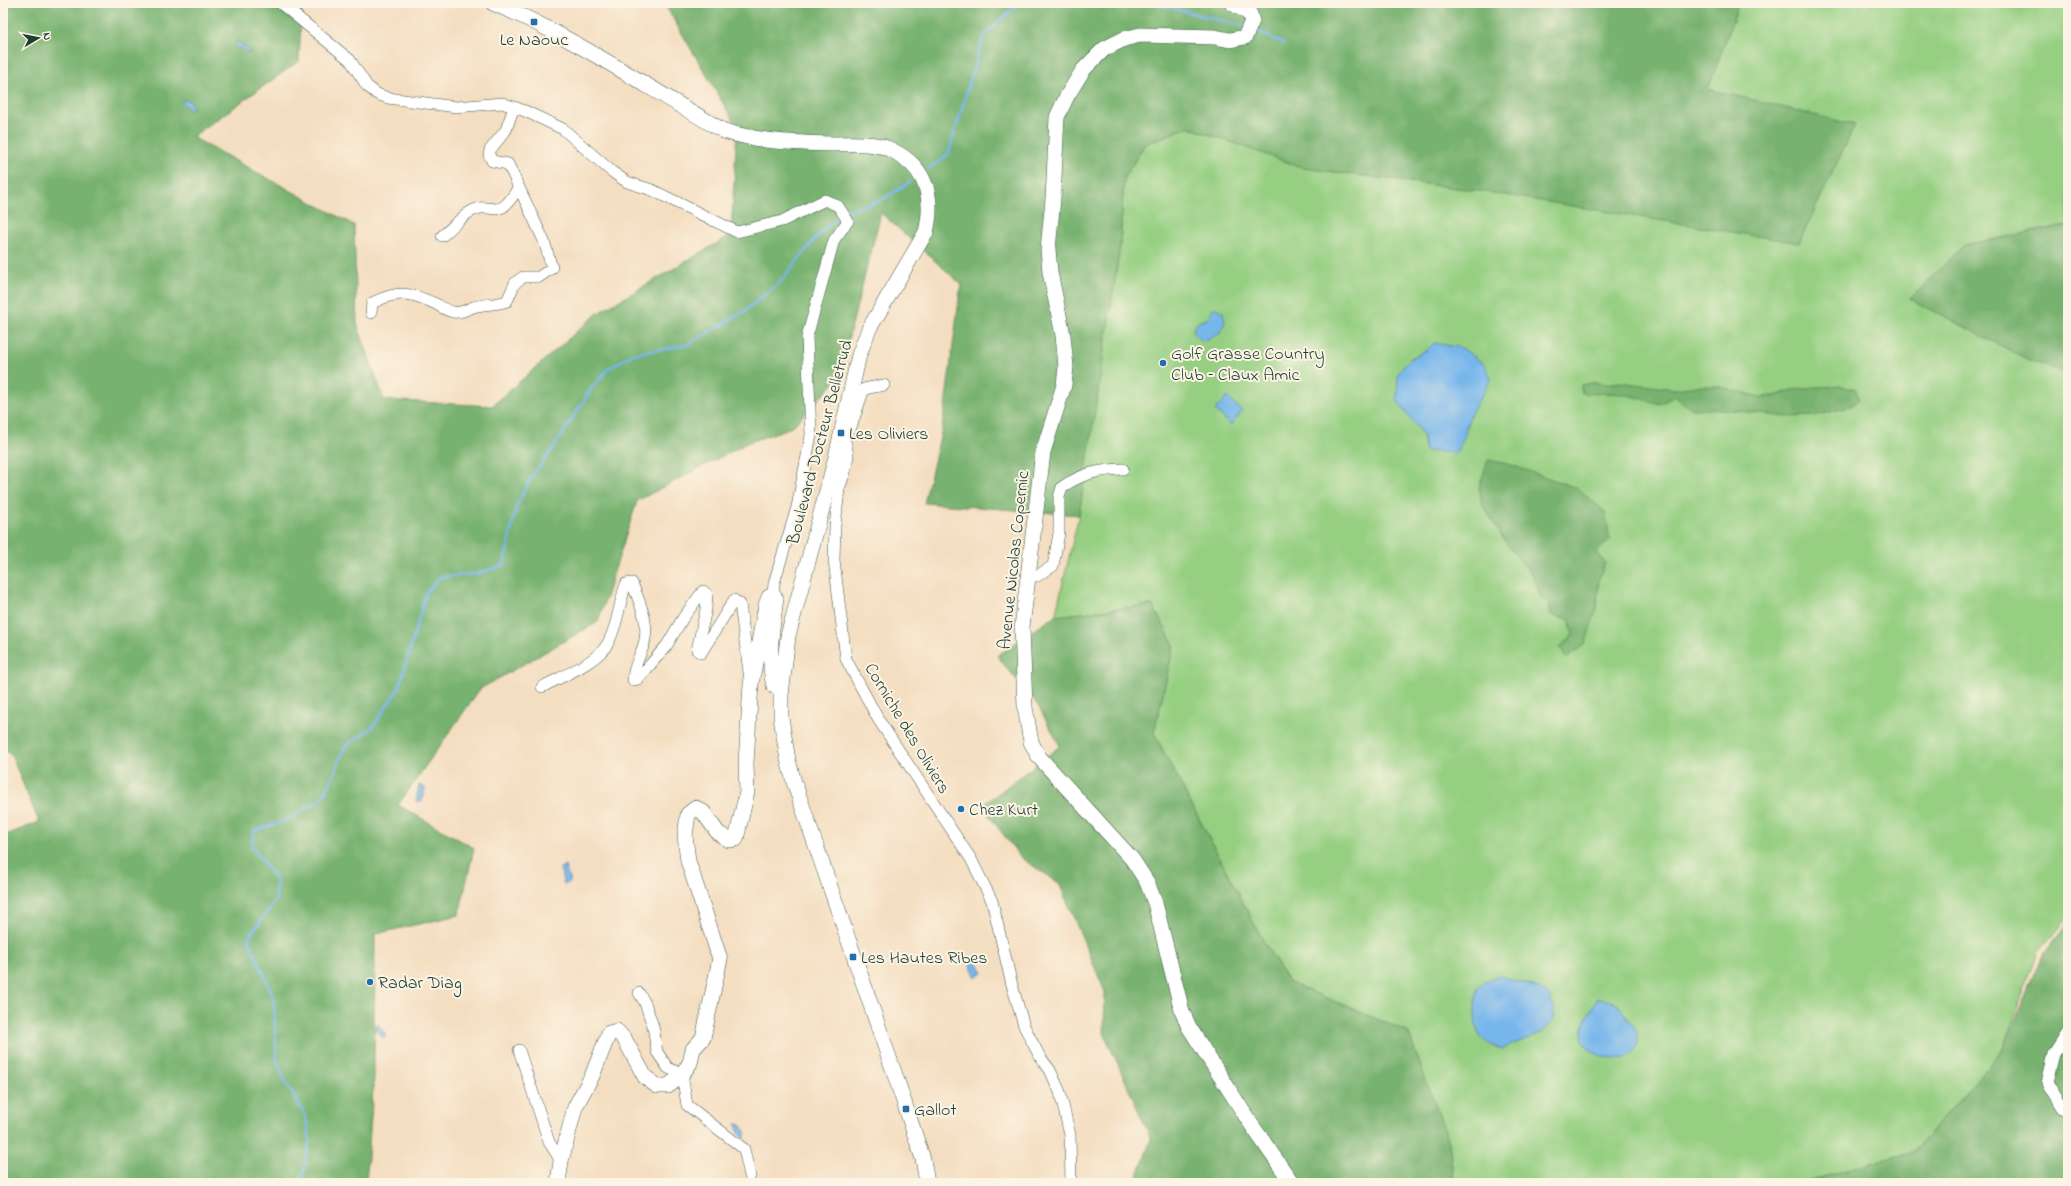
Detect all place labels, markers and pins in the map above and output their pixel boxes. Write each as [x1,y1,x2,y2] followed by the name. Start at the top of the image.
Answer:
[529,17,539,27] marker: Le Naouc
[500,28,568,54] place label: Le Naouc
[1171,342,1324,389] place label: Golf Grasse Country Club – Claux Amic
[1158,358,1168,368] marker: Golf Grasse Country Club – Claux Amic
[849,422,928,448] place label: Les Oliviers
[836,428,846,438] marker: Les Oliviers
[969,798,1038,824] place label: Chez Kurt
[956,804,966,814] marker: Chez Kurt
[861,946,988,972] place label: Les Hautes Ribes
[848,952,858,962] marker: Les Hautes Ribes
[378,971,462,998] place label: Radar Diag
[365,977,375,987] marker: Radar Diag
[914,1098,956,1124] place label: Gallot
[901,1104,911,1114] marker: Gallot

